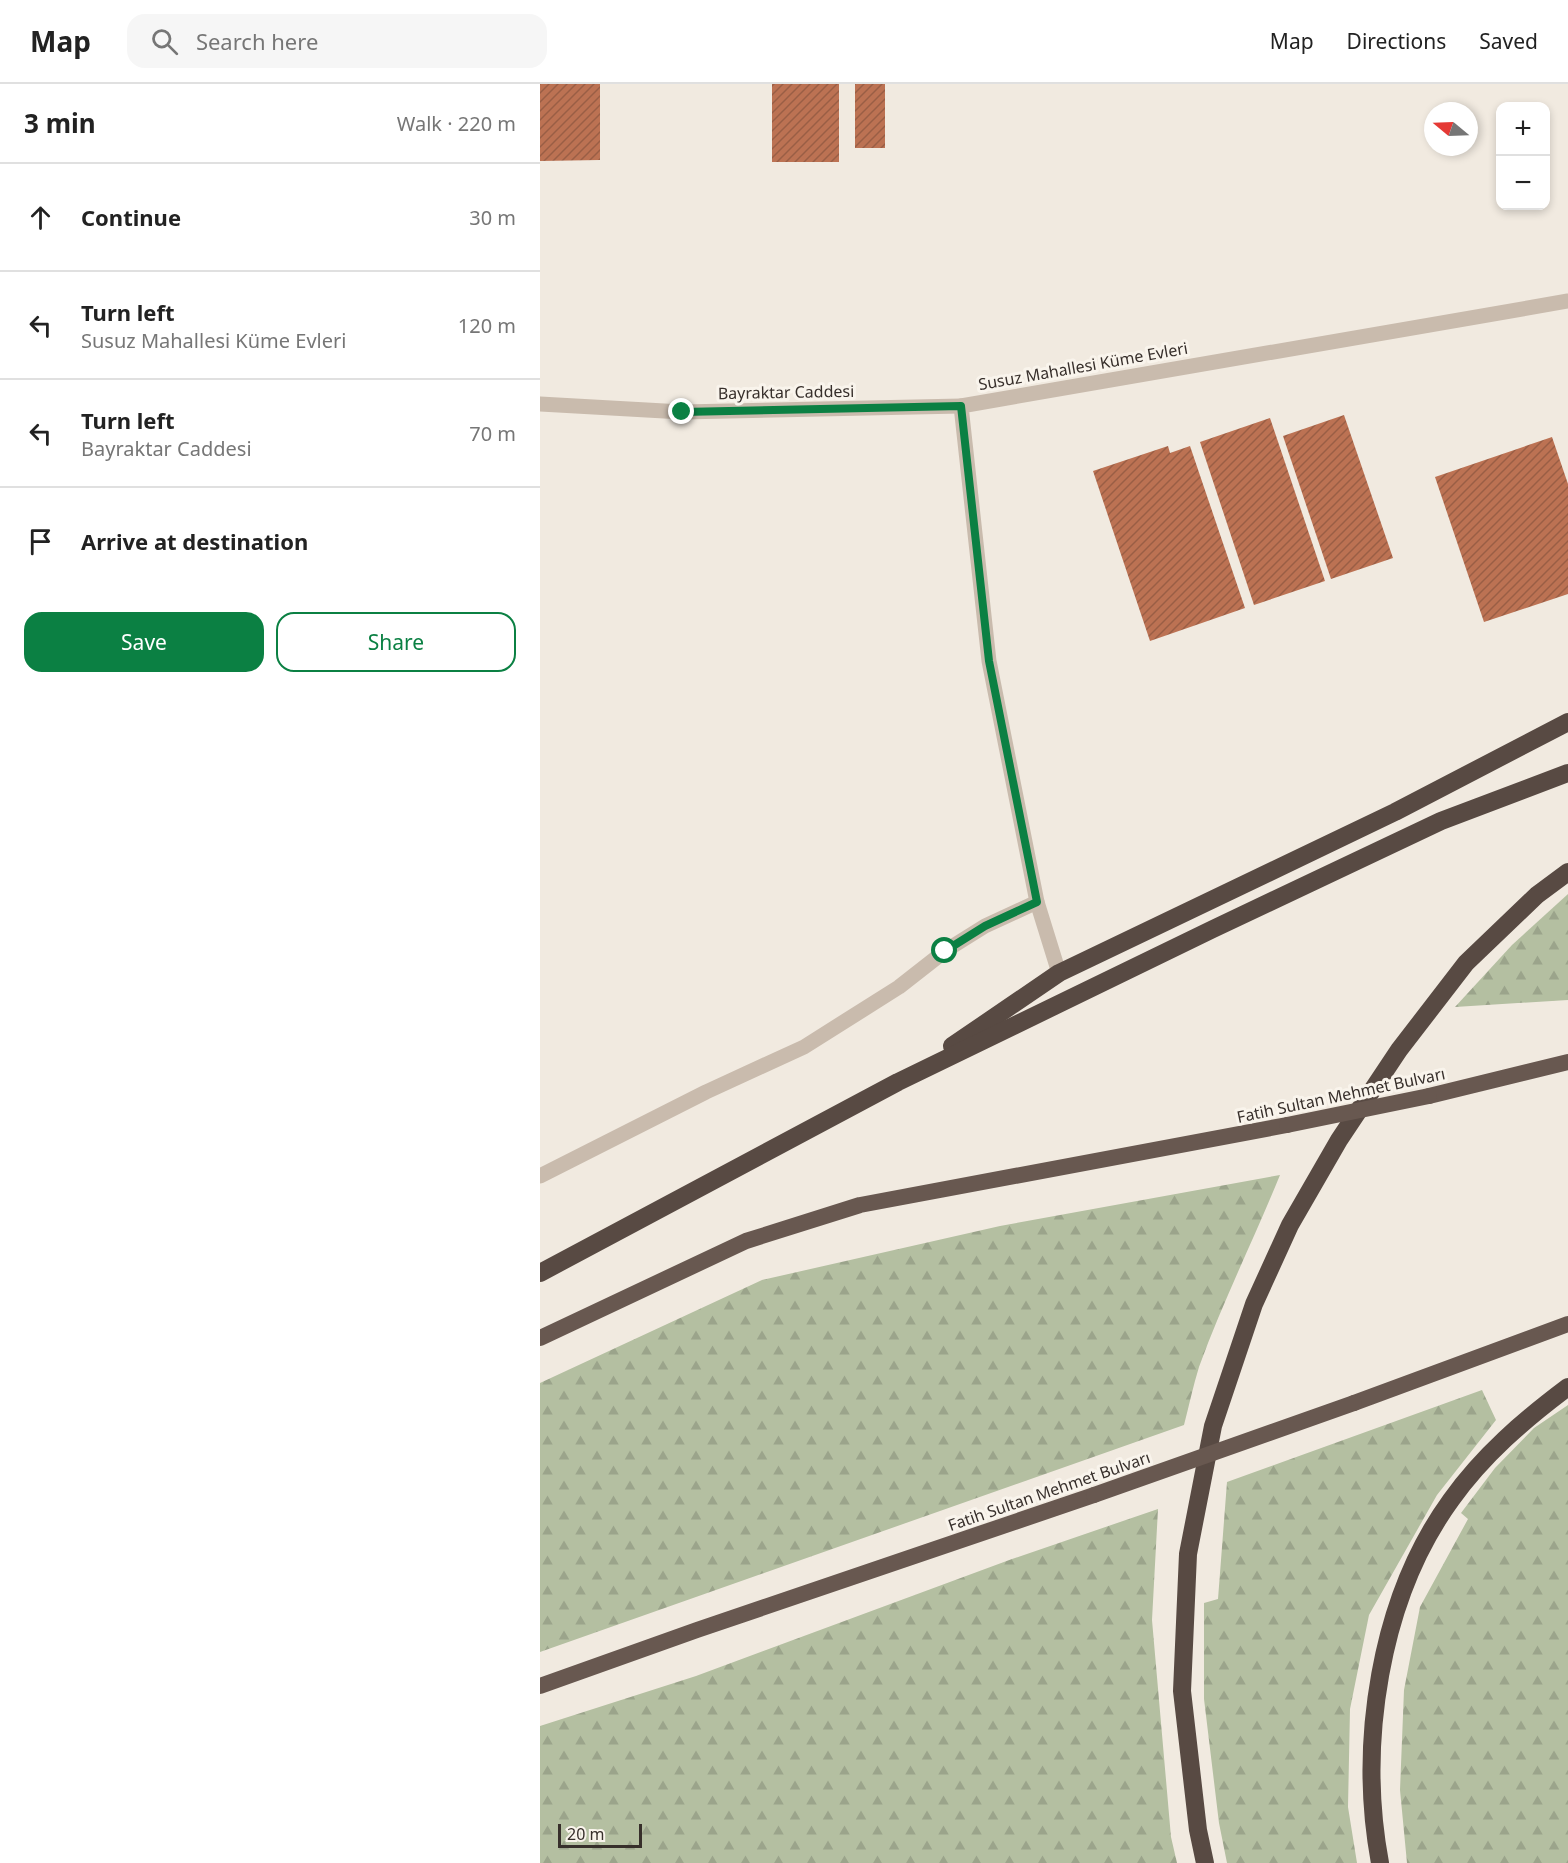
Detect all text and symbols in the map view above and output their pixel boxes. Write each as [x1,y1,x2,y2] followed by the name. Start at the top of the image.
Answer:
[127,14,547,68] search box
[30,22,91,60] text: Map
[148,25,181,58] icon: search
[196,26,318,56] text: Search here
[1270,27,1314,55] text: Map
[1347,27,1446,55] text: Directions
[1479,27,1538,55] text: Saved
[1424,102,1478,156] north arrow
[1496,102,1550,210] map controls
[1496,102,1550,156] button: +
[24,105,96,141] text: 3 min
[397,110,516,137] text: Walk · 220 m
[1496,156,1550,210] button: −
[24,201,57,234] icon: ahead
[81,202,181,232] text: Continue
[469,204,516,231] text: 30 m
[81,297,175,327] text: Turn left
[24,309,57,342] icon: left
[458,312,516,339] text: 120 m
[81,327,346,354] text: Susuz Mahallesi Küme Evleri
[977,337,1189,395] street label: Susuz Mahallesi Küme Evleri
[718,380,854,404] street label: Bayraktar Caddesi
[668,398,694,424] route end
[81,405,175,435] text: Turn left
[24,417,57,450] icon: left
[469,420,516,447] text: 70 m
[81,435,252,462] text: Bayraktar Caddesi
[24,525,57,558] icon: arrive
[81,526,308,556] text: Arrive at destination
[24,612,264,672] button: Save
[276,612,516,672] button: Share
[931,937,957,963] route start
[1235,1062,1447,1128] street label: Fatih Sultan Mehmet Bulvarı
[945,1446,1153,1536] street label: Fatih Sultan Mehmet Bulvarı
[558,1821,642,1848] scale bar
[567,1823,604,1845] text: 20 m

